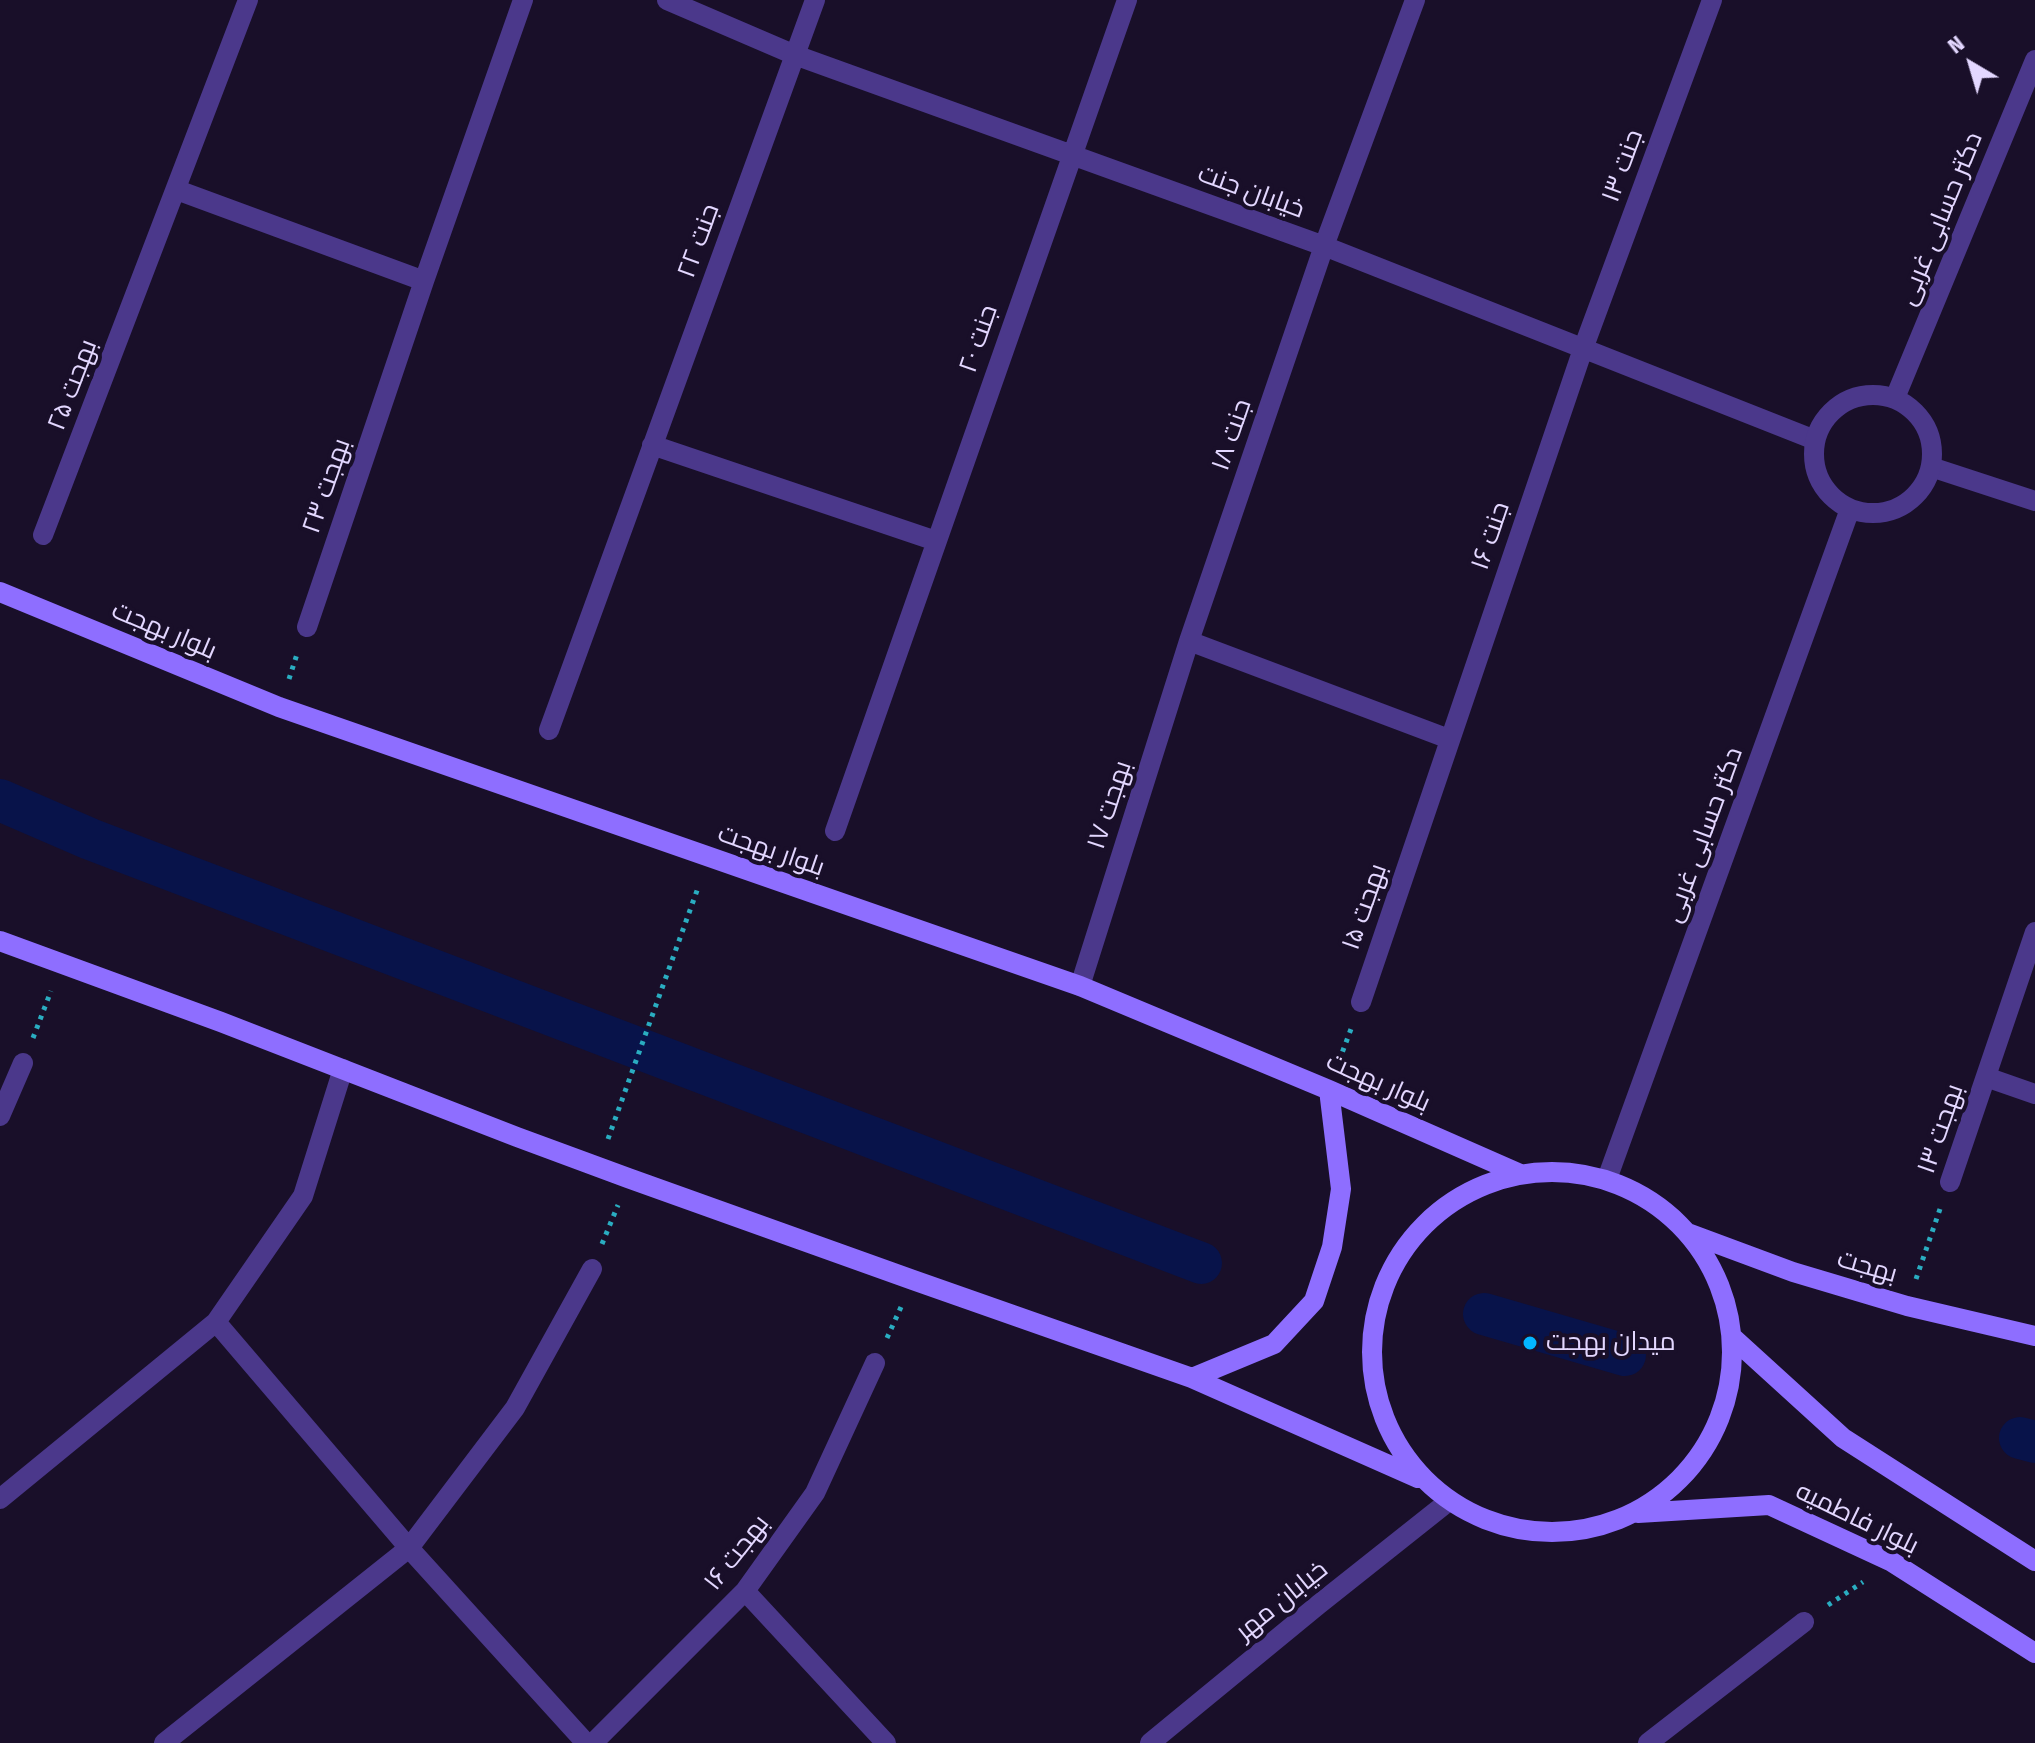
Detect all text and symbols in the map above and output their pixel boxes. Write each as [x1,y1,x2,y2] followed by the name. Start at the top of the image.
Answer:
[1931,24,2011,104] north arrow
[1942,30,1969,59] text: N
[1596,125,1650,207] street label: جنت ۱۳
[1892,128,1990,310] street label: دکتر حسابی غربی
[1193,158,1309,226] street label: خیابان جنت
[671,200,727,282] street label: جنت ۲۲
[953,301,1005,377] street label: جنت ۲۰
[41,335,105,435] street label: بهجت ۲۵
[1205,395,1259,475] street label: جنت ۱۸
[296,434,358,538] street label: بهجت ۲۳
[1465,498,1517,574] street label: جنت ۱۶
[107,595,221,667] street label: بلوار بهجت
[1658,743,1750,927] street label: دکتر حسابی غربی
[1081,757,1139,853] street label: بهجت ۱۷
[713,818,829,884] street label: بلوار بهجت
[1336,860,1394,954] street label: بهجت ۱۵
[1321,1046,1435,1120] street label: بلوار بهجت
[1911,1080,1971,1178] street label: بهجت ۱۳
[1833,1244,1901,1290] street label: بهجت
[1546,1327,1676,1359] place label: میدان بهجت
[1521,1334,1539,1352] marker: میدان بهجت
[1790,1476,1924,1562] street label: بلوار فاطمیه
[698,1509,776,1597] street label: بهجت ۱۶
[1230,1554,1334,1648] street label: خیابان مهر

